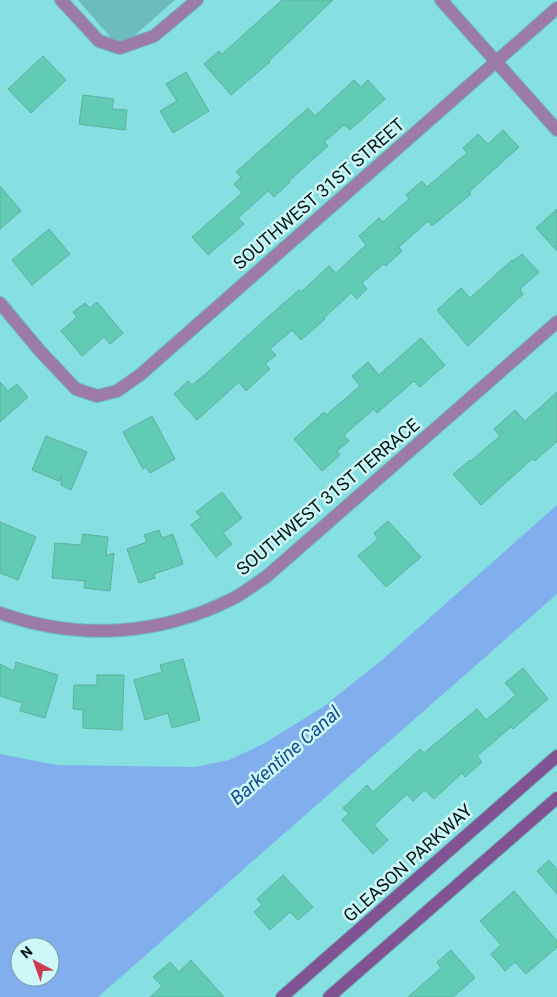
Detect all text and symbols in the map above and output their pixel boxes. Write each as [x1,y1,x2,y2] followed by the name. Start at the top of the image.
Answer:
[229,113,409,274] street label: SOUTHWEST 31ST STREET
[232,414,423,579] street label: SOUTHWEST 31ST TERRACE
[225,701,346,810] water label: Barkentine Canal
[339,799,476,926] street label: GLEASON PARKWAY
[10,937,60,987] north arrow
[17,943,35,961] text: N

